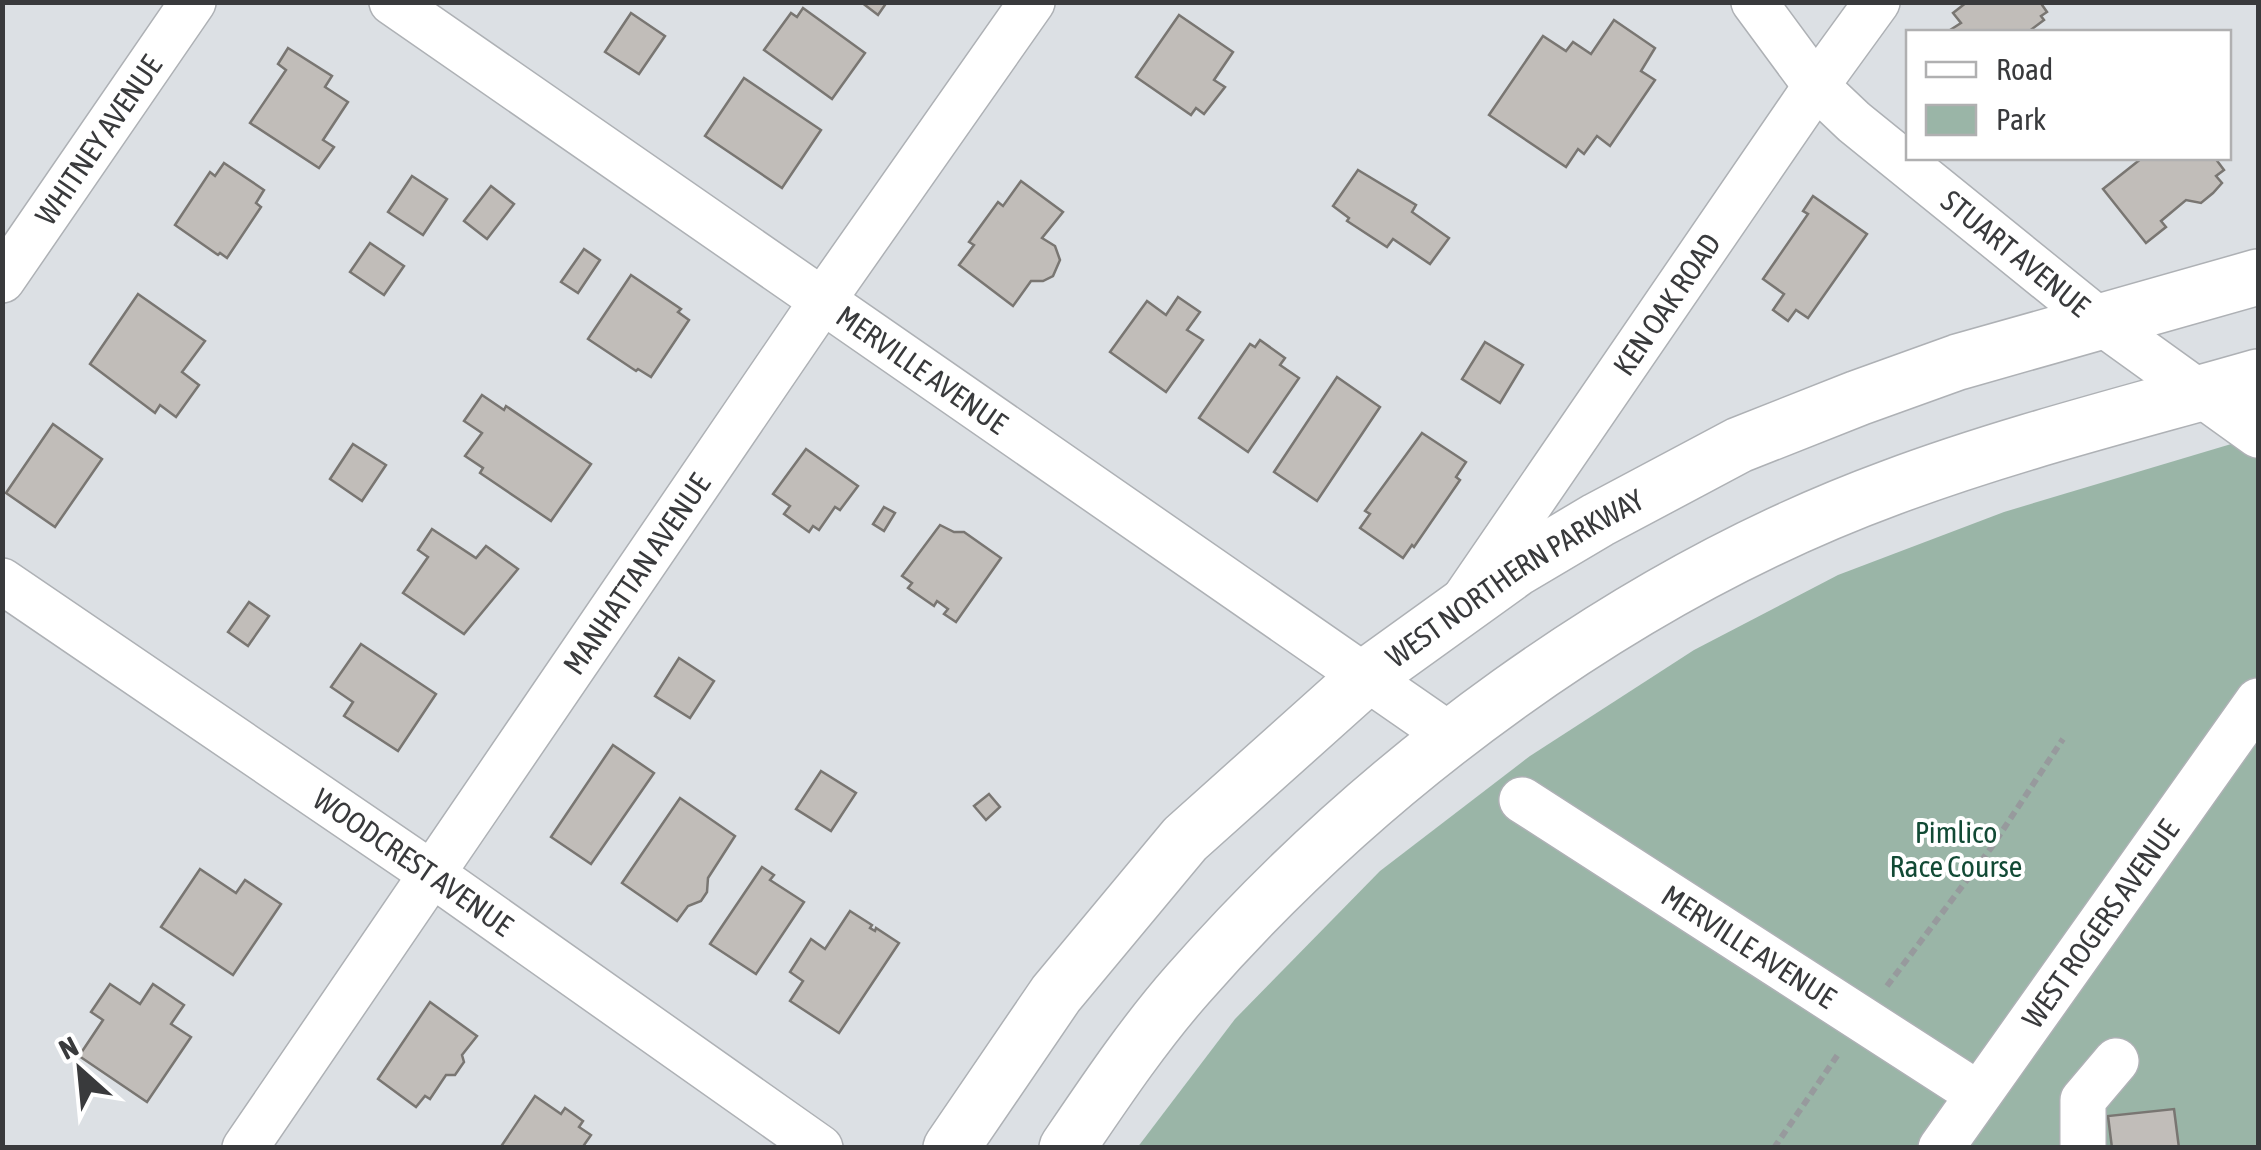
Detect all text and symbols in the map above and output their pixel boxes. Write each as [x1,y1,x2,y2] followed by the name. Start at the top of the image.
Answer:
[1906,30,2231,160] legend
[28,49,168,231] street label: WHITNEY AVENUE
[1996,52,2053,86] text: Road
[1996,102,2046,136] text: Park
[1935,183,2097,323] street label: STUART AVENUE
[1606,227,1727,381] street label: KEN OAK ROAD
[830,299,1014,441] street label: MERVILLE AVENUE
[556,467,717,680] street label: MANHATTAN AVENUE
[1379,482,1650,674] street label: WEST NORTHERN PARKWAY
[307,781,519,943] street label: WOODCREST AVENUE
[2015,813,2185,1034] street label: WEST ROGERS AVENUE
[1890,815,2022,883] park label: Pimlico Race Course
[1656,878,1842,1015] street label: MERVILLE AVENUE
[30,1020,130,1120] north arrow
[54,1030,83,1066] text: N

